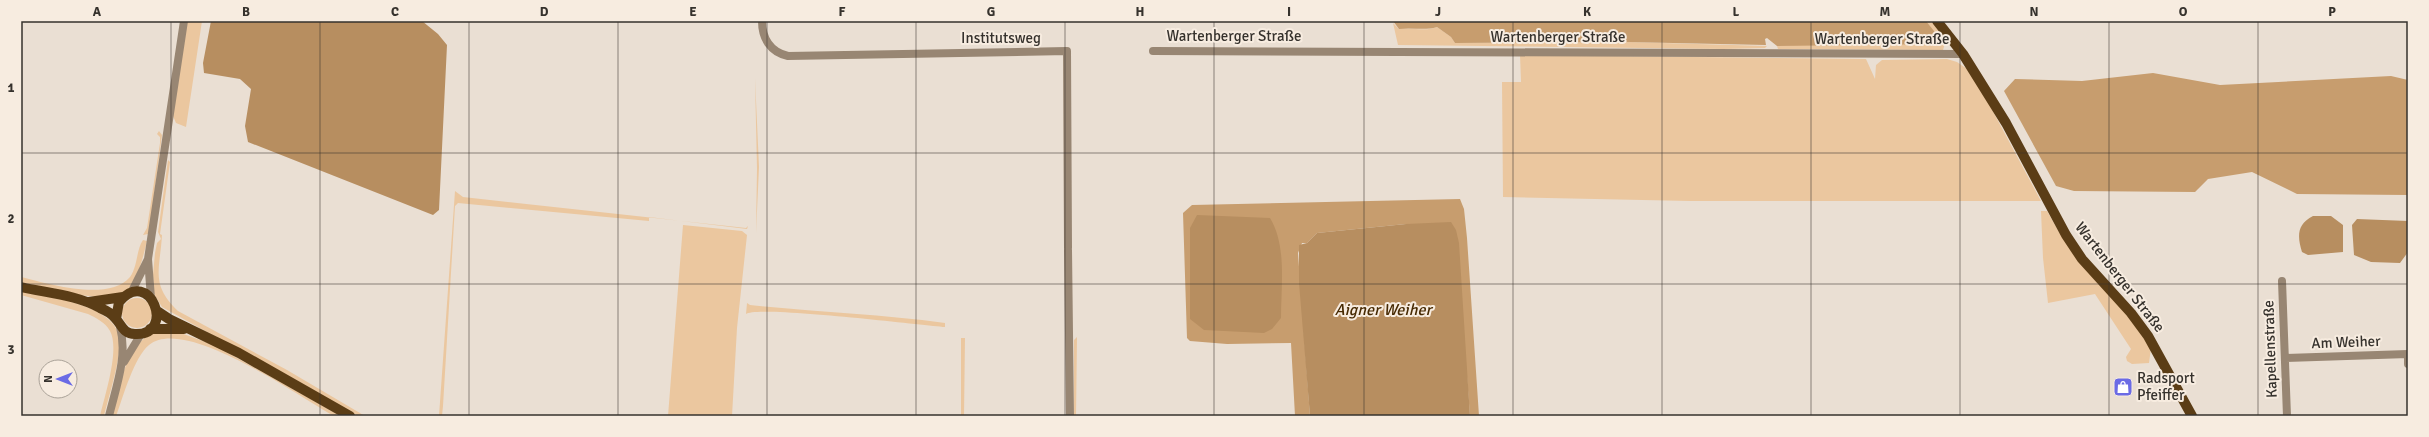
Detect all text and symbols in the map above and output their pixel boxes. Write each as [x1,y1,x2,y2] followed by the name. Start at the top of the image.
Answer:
[93,4,102,20] text: A
[242,4,250,20] text: B
[391,4,399,20] text: C
[540,4,549,20] text: D
[689,4,697,20] text: E
[839,4,846,20] text: F
[987,4,995,20] text: G
[1136,4,1144,20] text: H
[1287,4,1291,20] text: I
[1435,4,1441,20] text: J
[1583,4,1591,20] text: K
[1733,4,1740,20] text: L
[1880,4,1891,20] text: M
[2029,4,2039,20] text: N
[2179,4,2188,20] text: O
[2328,4,2336,20] text: P
[1166,27,1302,45] street label: Wartenberger Straße
[1490,28,1626,46] street label: Wartenberger Straße
[961,29,1041,47] street label: Institutsweg
[1814,30,1950,48] street label: Wartenberger Straße
[7,80,15,96] text: 1
[7,211,15,227] text: 2
[2071,218,2169,336] street label: Wartenberger Straße
[1335,300,1433,320] water label: Aigner Weiher
[2259,300,2281,398] street label: Kapellenstraße
[2311,332,2381,352] street label: Am Weiher
[7,342,15,358] text: 3
[38,359,78,399] north arrow
[2137,369,2195,404] place label: Radsport Pfeiffer
[42,375,55,383] text: N
[2112,376,2134,398] shop icon: Radsport Pfeiffer

